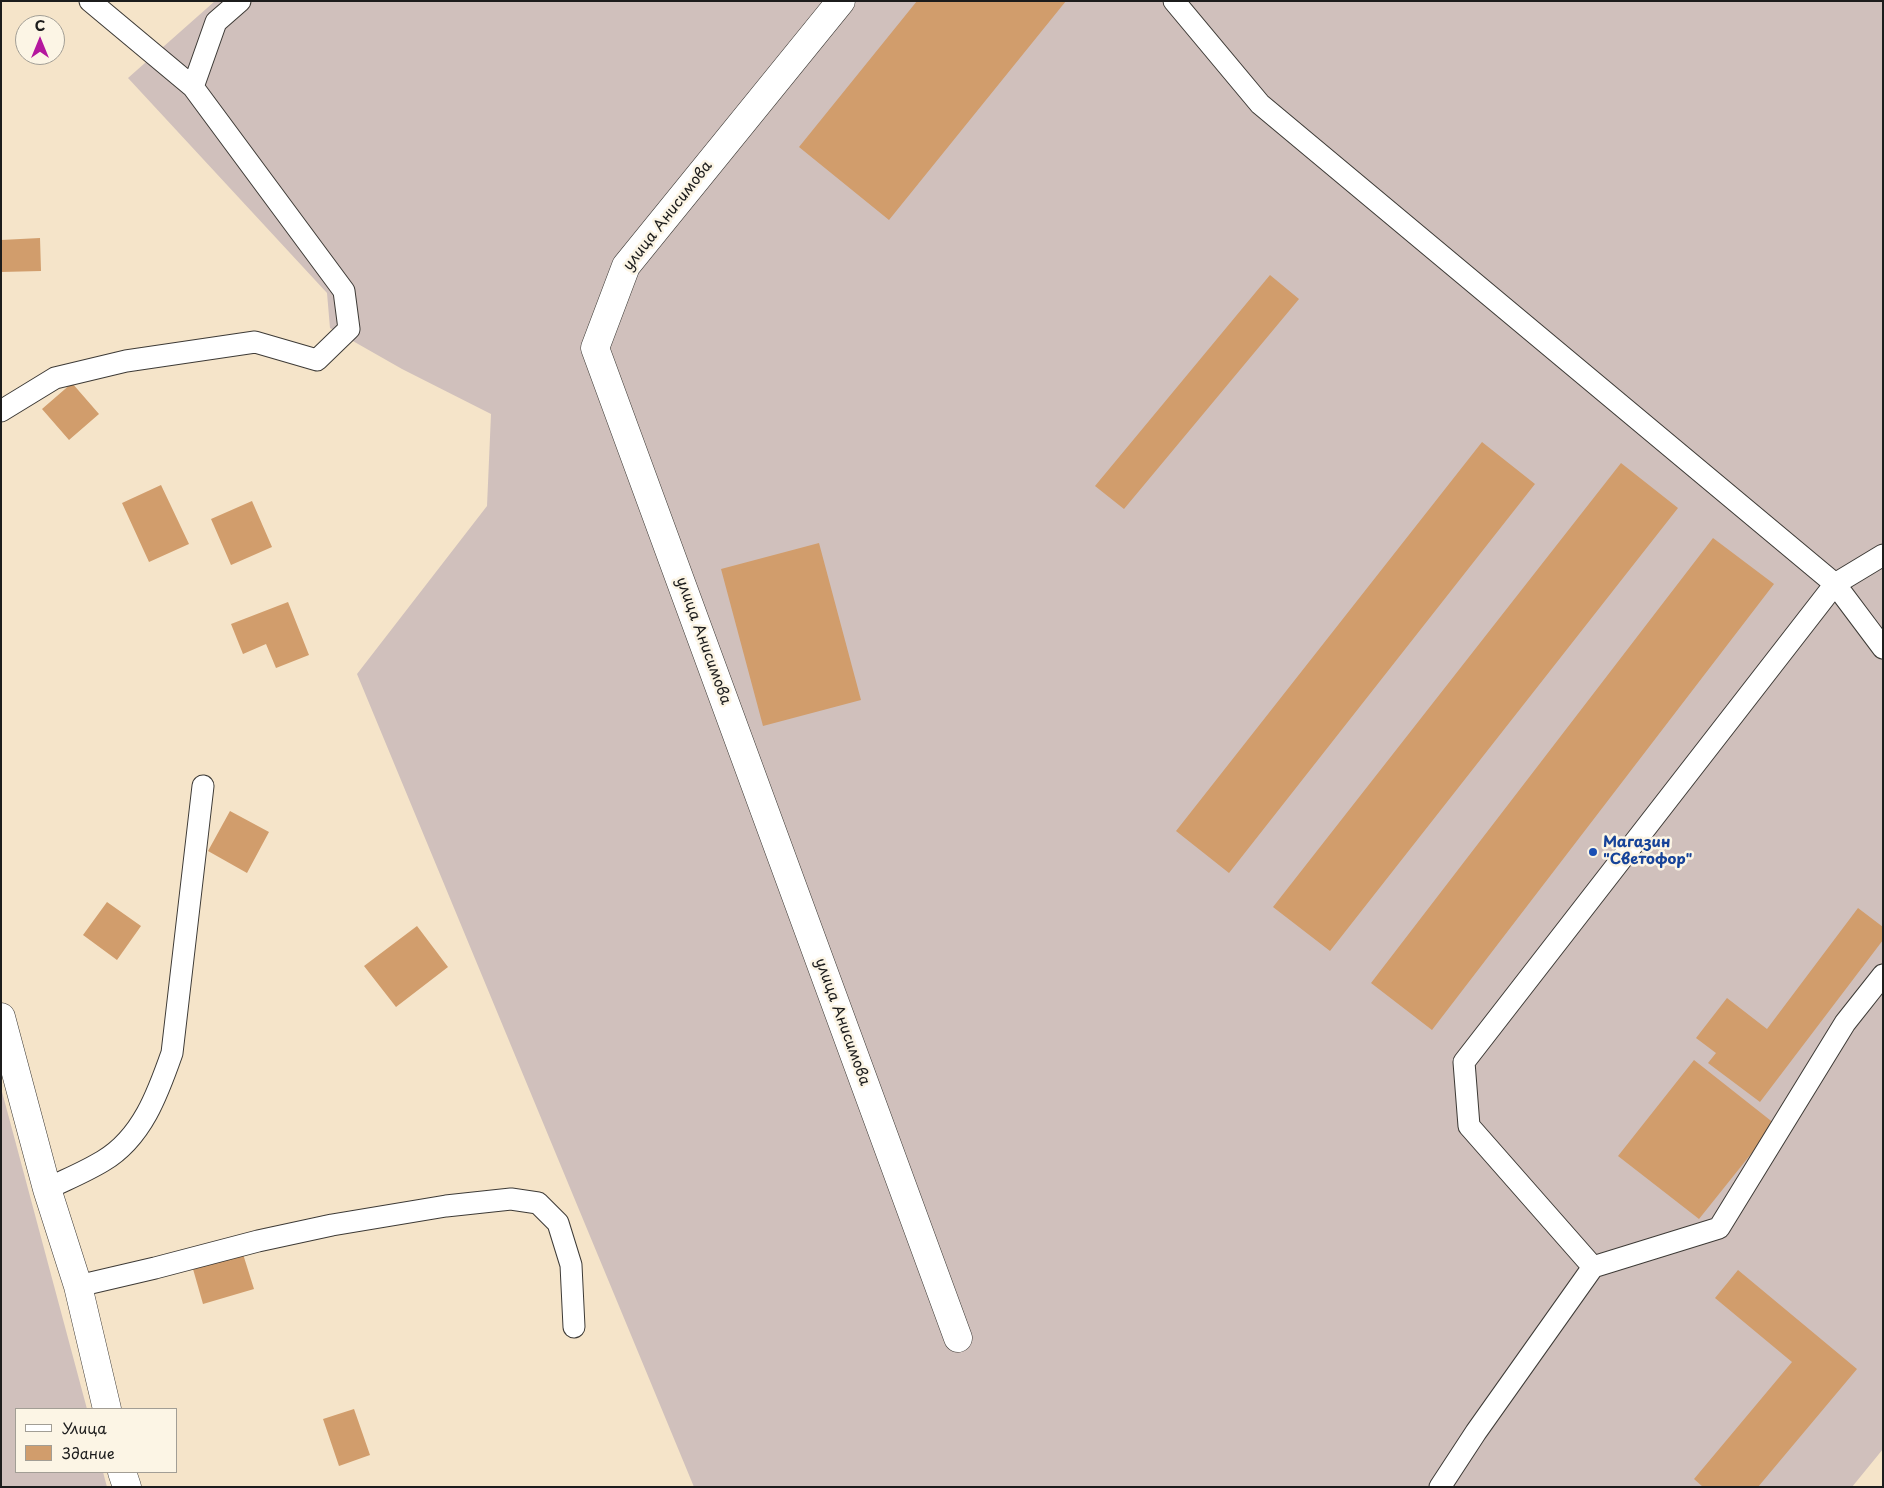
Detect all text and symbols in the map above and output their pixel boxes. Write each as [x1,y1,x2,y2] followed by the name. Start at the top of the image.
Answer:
[15,15,65,65] north arrow
[35,15,45,36] text: С
[620,158,716,274] street label: улица Анисимова
[672,575,734,707] street label: улица Анисимова
[1603,834,1692,869] place label: Магазин "Светофор"
[1587,846,1599,858] marker: Магазин "Светофор"
[811,956,873,1088] street label: улица Анисимова
[15,1408,178,1473] legend
[62,1416,107,1439] text: Улица
[62,1441,115,1464] text: Здание

